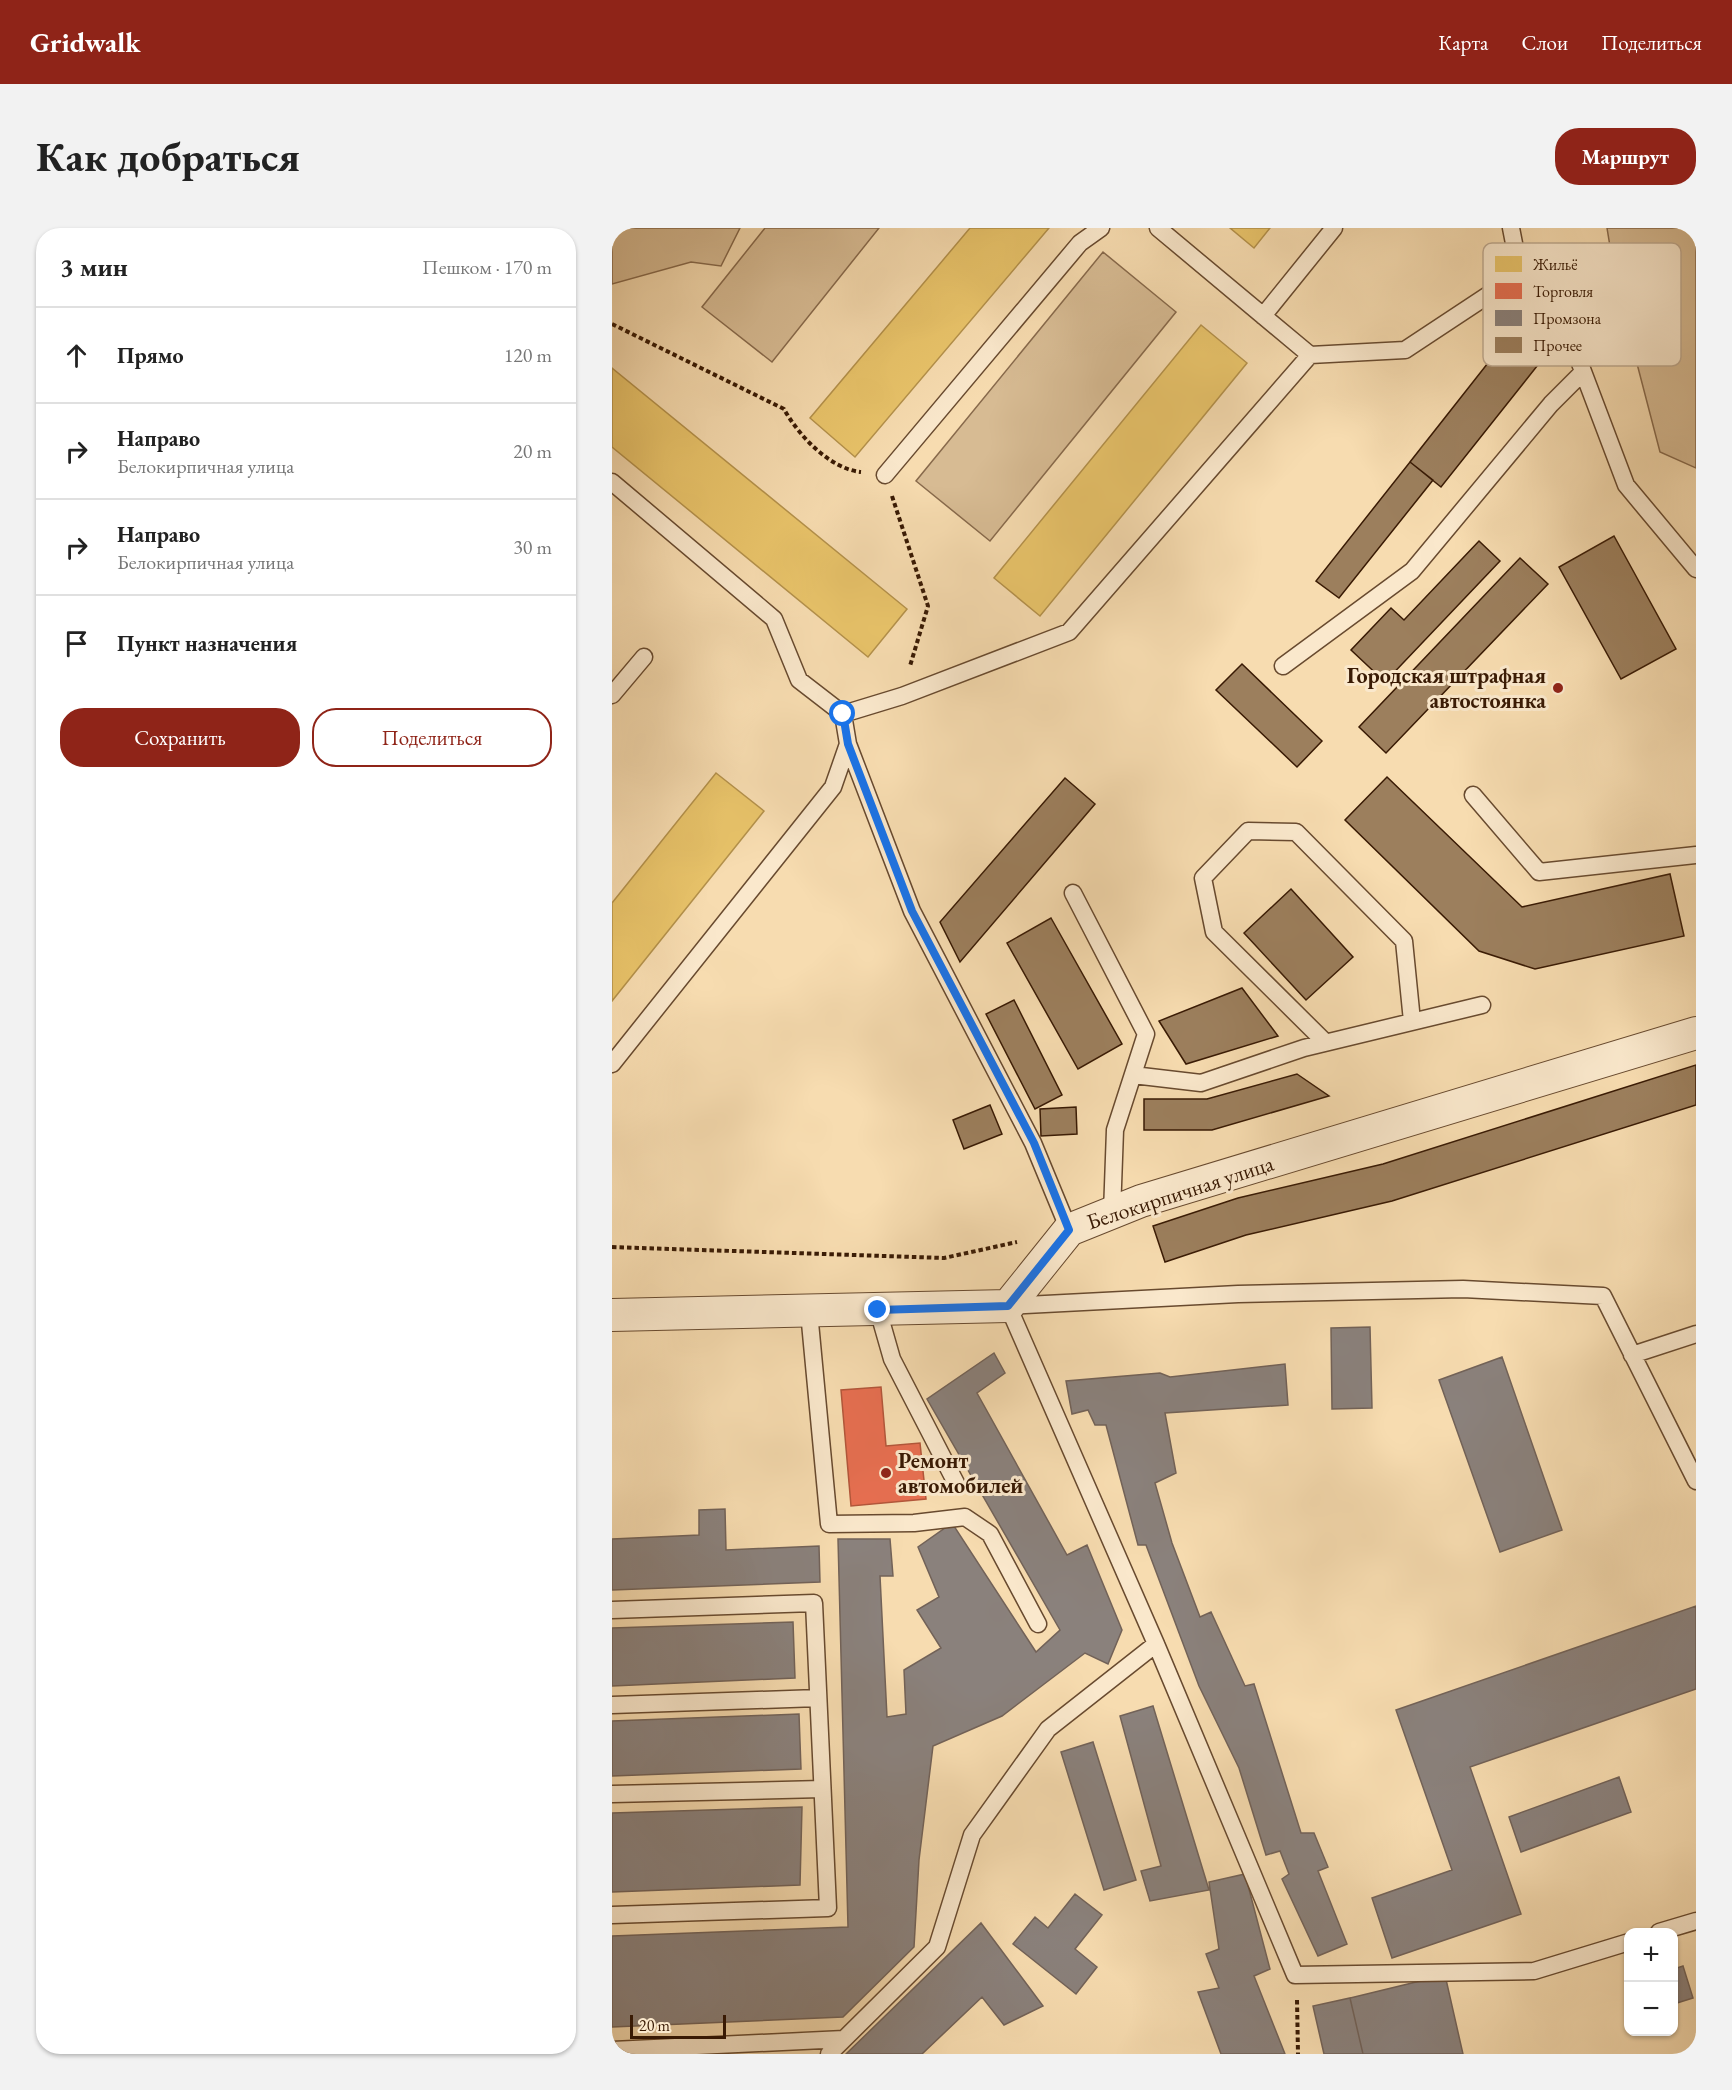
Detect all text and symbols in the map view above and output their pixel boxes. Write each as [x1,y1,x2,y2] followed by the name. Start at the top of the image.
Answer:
[30,24,141,60] text: Gridwalk
[1438,29,1488,56] text: Карта
[1521,29,1568,56] text: Слои
[1601,29,1702,56] text: Поделиться
[1555,128,1696,185] button: Маршрут
[36,129,300,184] text: Как добраться
[1483,243,1681,366] legend
[60,250,128,284] text: 3 мин
[422,254,552,280] text: Пешком · 170 m
[1532,254,1578,275] text: Жильё
[1533,281,1593,302] text: Торговля
[1533,308,1602,329] text: Промзона
[1533,335,1582,356] text: Прочее
[60,339,93,372] icon: ahead
[117,341,184,370] text: Прямо
[504,342,552,368] text: 120 m
[117,424,200,453] text: Направо
[60,435,93,468] icon: right
[513,438,552,464] text: 20 m
[117,453,294,479] text: Белокирпичная улица
[117,520,200,549] text: Направо
[60,531,93,564] icon: right
[513,534,552,560] text: 30 m
[117,549,294,575] text: Белокирпичная улица
[60,627,93,660] icon: arrive
[117,629,297,658] text: Пункт назначения
[1347,661,1546,715] place label: Городская штрафная автостоянка
[1551,681,1565,695] marker: Городская штрафная автостоянка
[829,700,855,726] route start
[60,708,300,767] button: Сохранить
[312,708,552,767] button: Поделиться
[1083,1149,1278,1236] street label: Белокирпичная улица
[864,1296,890,1322] route end
[898,1446,1023,1500] place label: Ремонт автомобилей
[879,1466,893,1480] marker: Ремонт автомобилей
[1624,1928,1678,2036] map controls
[1624,1928,1678,1982] button: +
[1624,1982,1678,2036] button: −
[630,2012,726,2040] scale bar
[639,2015,670,2036] text: 20 m

